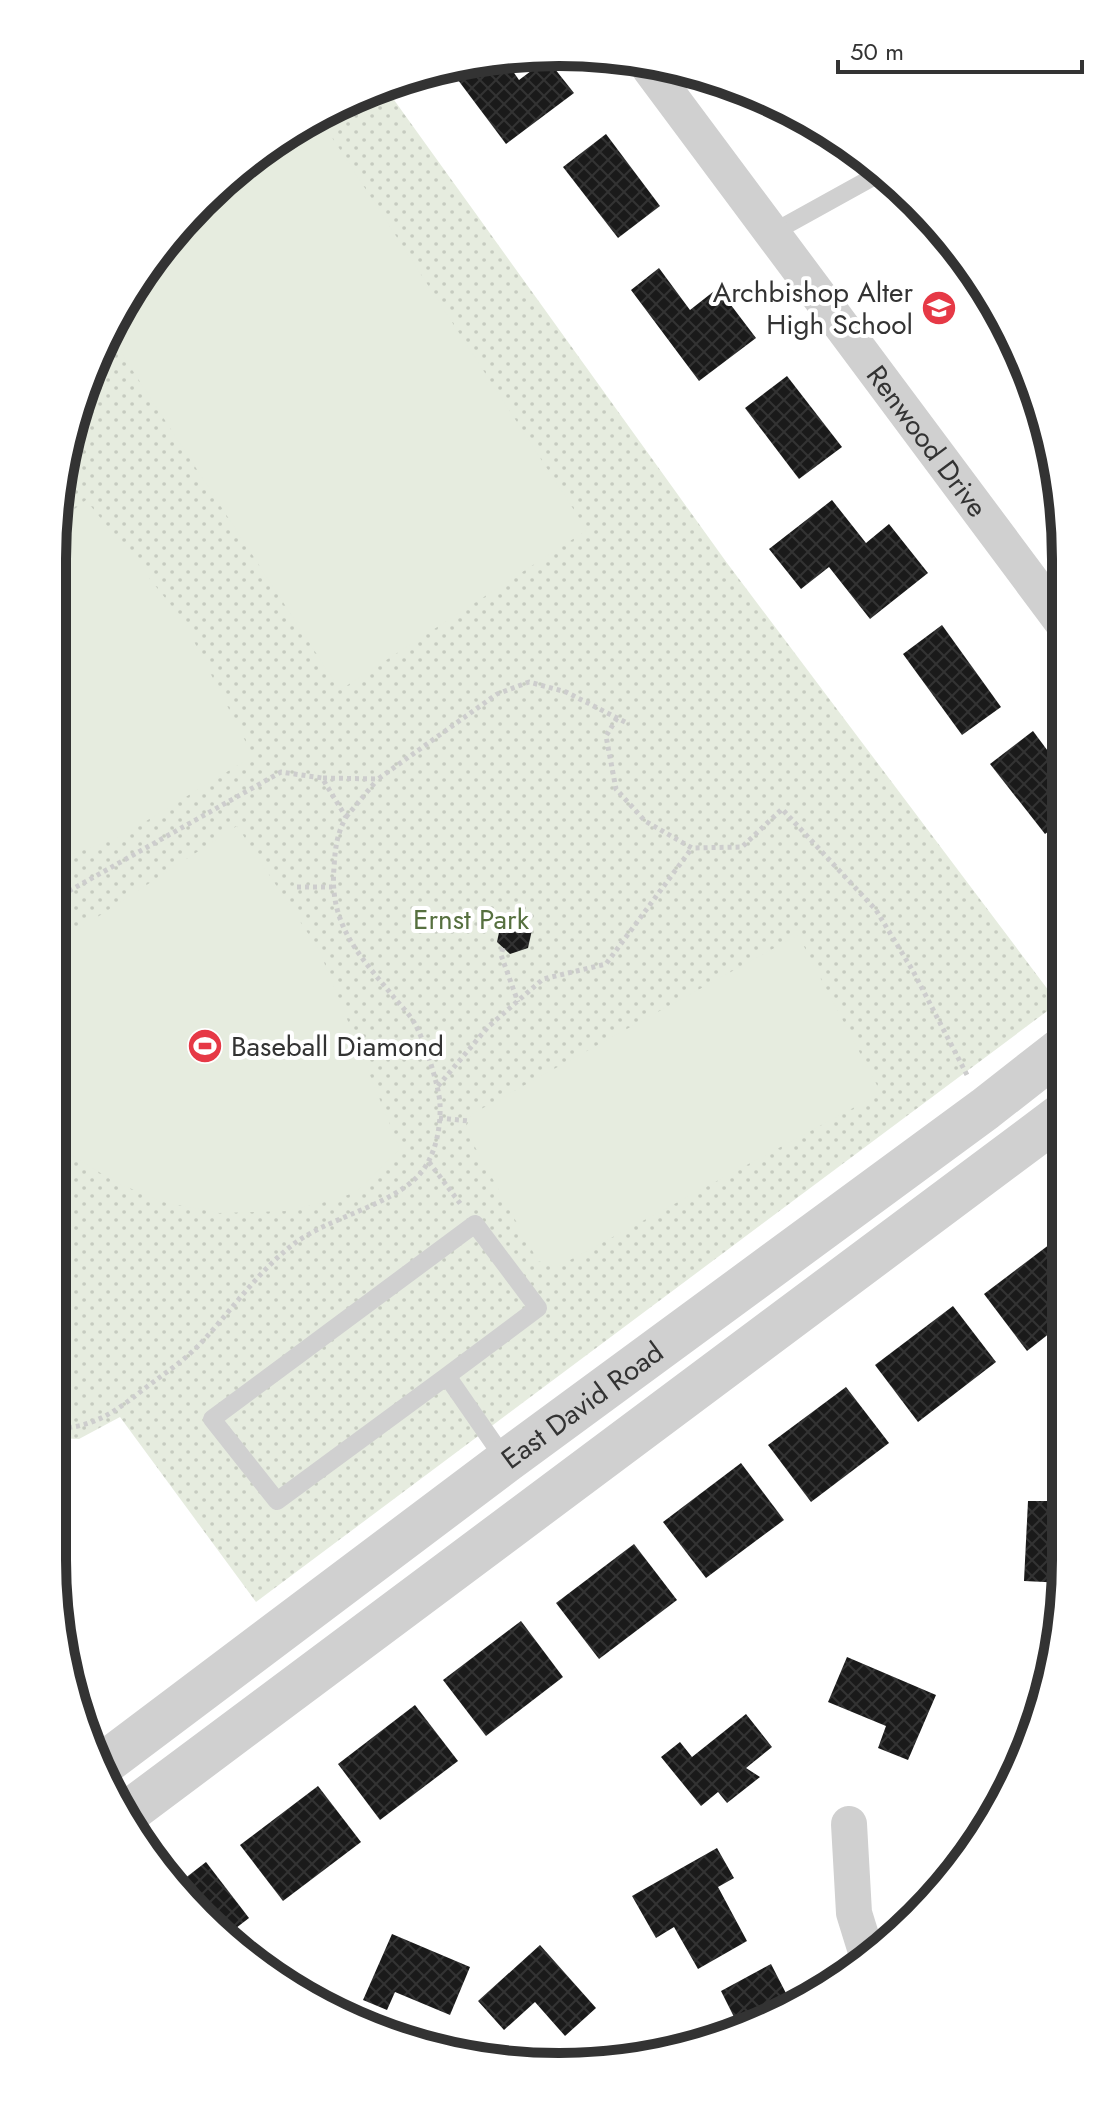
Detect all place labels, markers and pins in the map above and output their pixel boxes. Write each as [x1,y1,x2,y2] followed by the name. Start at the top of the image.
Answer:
[713,272,913,345] place label: Archbishop Alter High School
[920,289,958,327] school or university icon: Archbishop Alter High School
[231,1026,444,1067] place label: Baseball Diamond
[186,1027,224,1065] sports icon: Baseball Diamond

